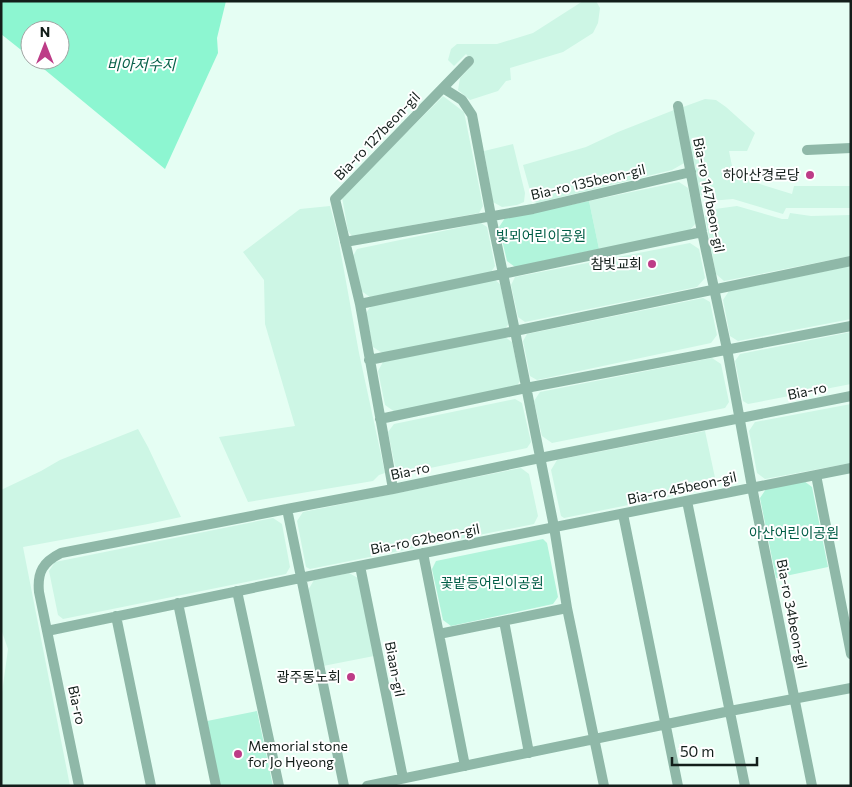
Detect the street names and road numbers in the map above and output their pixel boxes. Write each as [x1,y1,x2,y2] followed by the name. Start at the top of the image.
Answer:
[330,88,423,183] street label: Bia-ro 127beon-gil
[690,136,729,254] street label: Bia-ro 147beon-gil
[529,160,647,203] street label: Bia-ro 135beon-gil
[786,378,828,403] street label: Bia-ro
[389,458,431,483] street label: Bia-ro
[626,468,738,507] street label: Bia-ro 45beon-gil
[369,520,481,557] street label: Bia-ro 62beon-gil
[774,558,811,670] street label: Bia-ro 34beon-gil
[382,640,409,698] street label: Biaan-gil
[65,684,90,726] street label: Bia-ro

